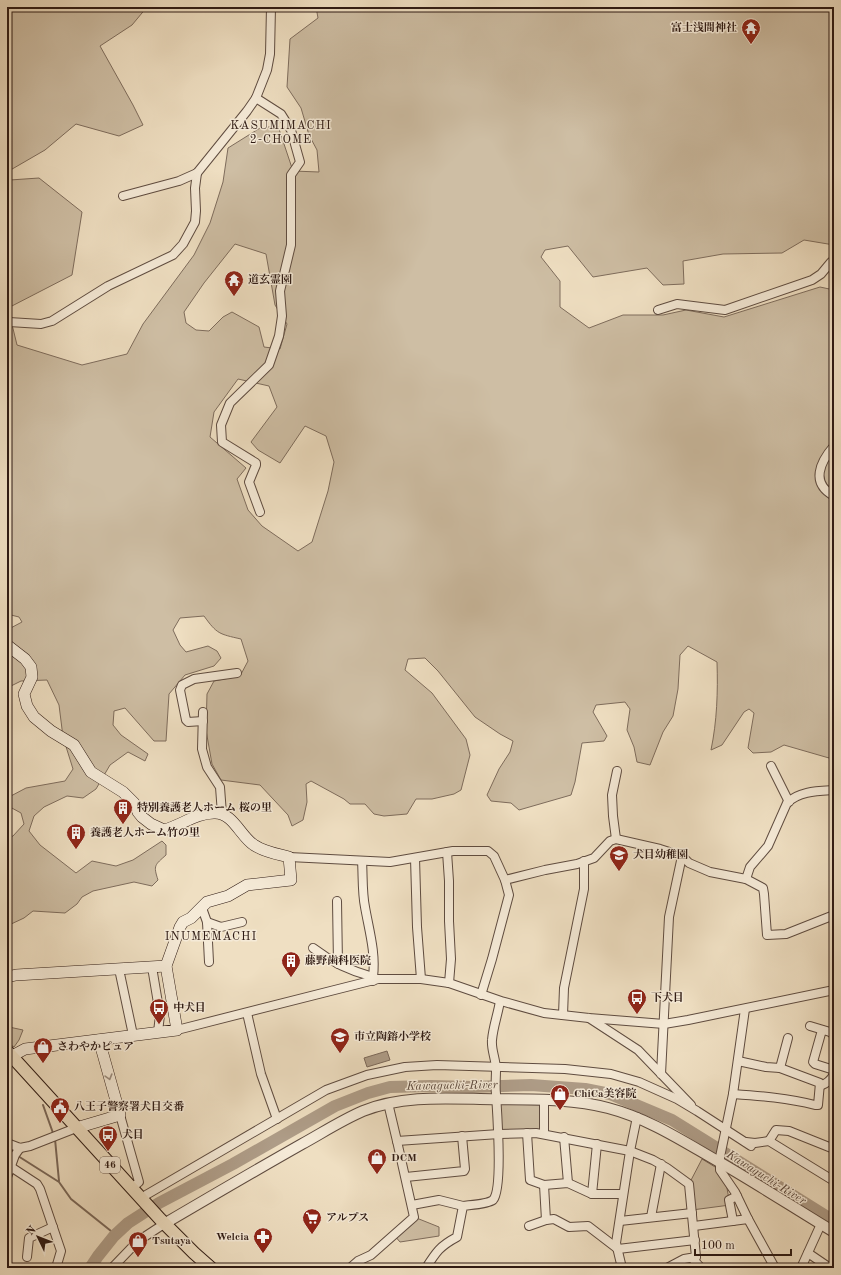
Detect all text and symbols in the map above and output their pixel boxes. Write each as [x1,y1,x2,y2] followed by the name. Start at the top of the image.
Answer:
[740,17,762,45] temple icon: 富士浅間神社
[671,21,737,34] place label: 富士浅間神社
[230,120,332,146] district label: KASUMIMACHI 2-CHOME
[223,269,245,297] temple icon: 道玄霊園
[248,273,292,286] place label: 道玄霊園
[112,797,134,825] building icon: 特別養護老人ホーム 桜の里
[137,801,272,814] place label: 特別養護老人ホーム 桜の里
[65,822,87,850] building icon: 養護老人ホーム竹の里
[90,826,200,839] place label: 養護老人ホーム竹の里
[608,844,630,872] school or university icon: 犬目幼稚園
[633,848,688,861] place label: 犬目幼稚園
[165,931,257,943] district label: INUMEMACHI
[280,950,302,978] building icon: 藤野歯科医院
[305,954,371,967] place label: 藤野歯科医院
[626,987,648,1015] bus stop icon: 下犬目
[651,991,684,1004] place label: 下犬目
[148,997,170,1025] bus stop icon: 中犬目
[173,1001,206,1014] place label: 中犬目
[329,1026,351,1054] school or university icon: 市立陶鎔小学校
[354,1030,431,1043] place label: 市立陶鎔小学校
[32,1036,54,1064] shop icon: さわやかピュア
[57,1041,134,1053] place label: さわやかピュア
[104,1074,113,1081] one-way arrow
[405,1079,499,1093] water label: Kawaguchi-River
[549,1083,571,1111] shop icon: ChiCa美容院
[574,1087,637,1100] place label: ChiCa美容院
[49,1096,71,1124] public building icon: 八王子警察署犬目交番
[74,1100,185,1113] place label: 八王子警察署犬目交番
[97,1124,119,1152] bus stop icon: 犬目
[122,1128,144,1141] place label: 犬目
[366,1147,388,1175] shop icon: DCM
[723,1148,809,1208] water label: Kawaguchi-River
[391,1153,417,1164] place label: DCM
[100,1157,120,1173] road number: 46
[301,1207,323,1235] supermarket icon: アルプス
[326,1212,369,1224] place label: アルプス
[18,1217,58,1257] north arrow
[25,1224,39,1238] text: N
[252,1226,274,1254] pharmacy icon: Welcia
[127,1230,149,1258] shop icon: Tsutaya
[695,1231,791,1257] scale bar
[216,1232,249,1243] place label: Welcia
[152,1236,191,1247] place label: Tsutaya
[701,1240,735,1252] text: 100 m

